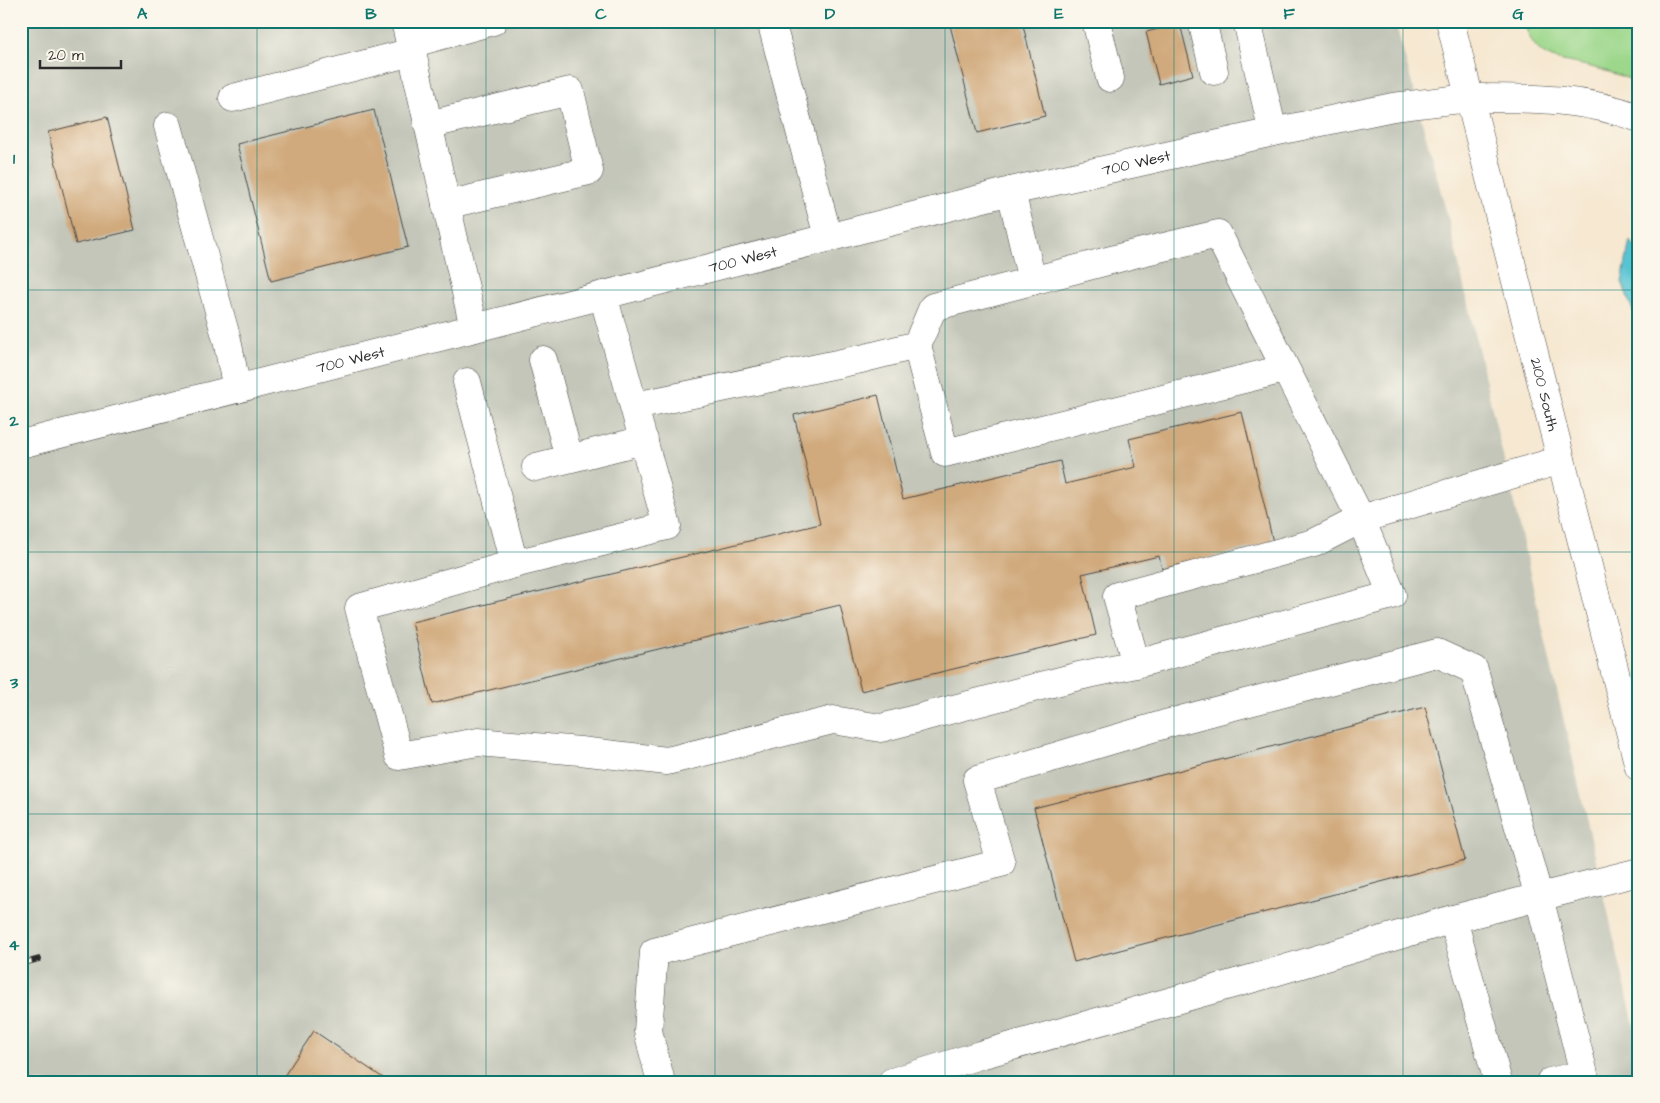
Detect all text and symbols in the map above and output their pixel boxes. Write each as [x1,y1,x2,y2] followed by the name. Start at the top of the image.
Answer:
[137,3,148,25] text: A
[365,3,377,25] text: B
[595,3,607,25] text: C
[825,3,836,25] text: D
[1054,3,1064,25] text: E
[1283,3,1295,25] text: F
[1512,3,1524,25] text: G
[40,38,121,70] scale bar
[48,45,84,66] text: 20 m
[1100,145,1173,181] street label: 700 West
[13,148,16,170] text: 1
[706,241,779,279] street label: 700 West
[314,341,387,379] street label: 700 West
[1525,356,1564,434] street label: 2100 South
[8,410,19,432] text: 2
[9,672,19,694] text: 3
[9,934,20,956] text: 4

